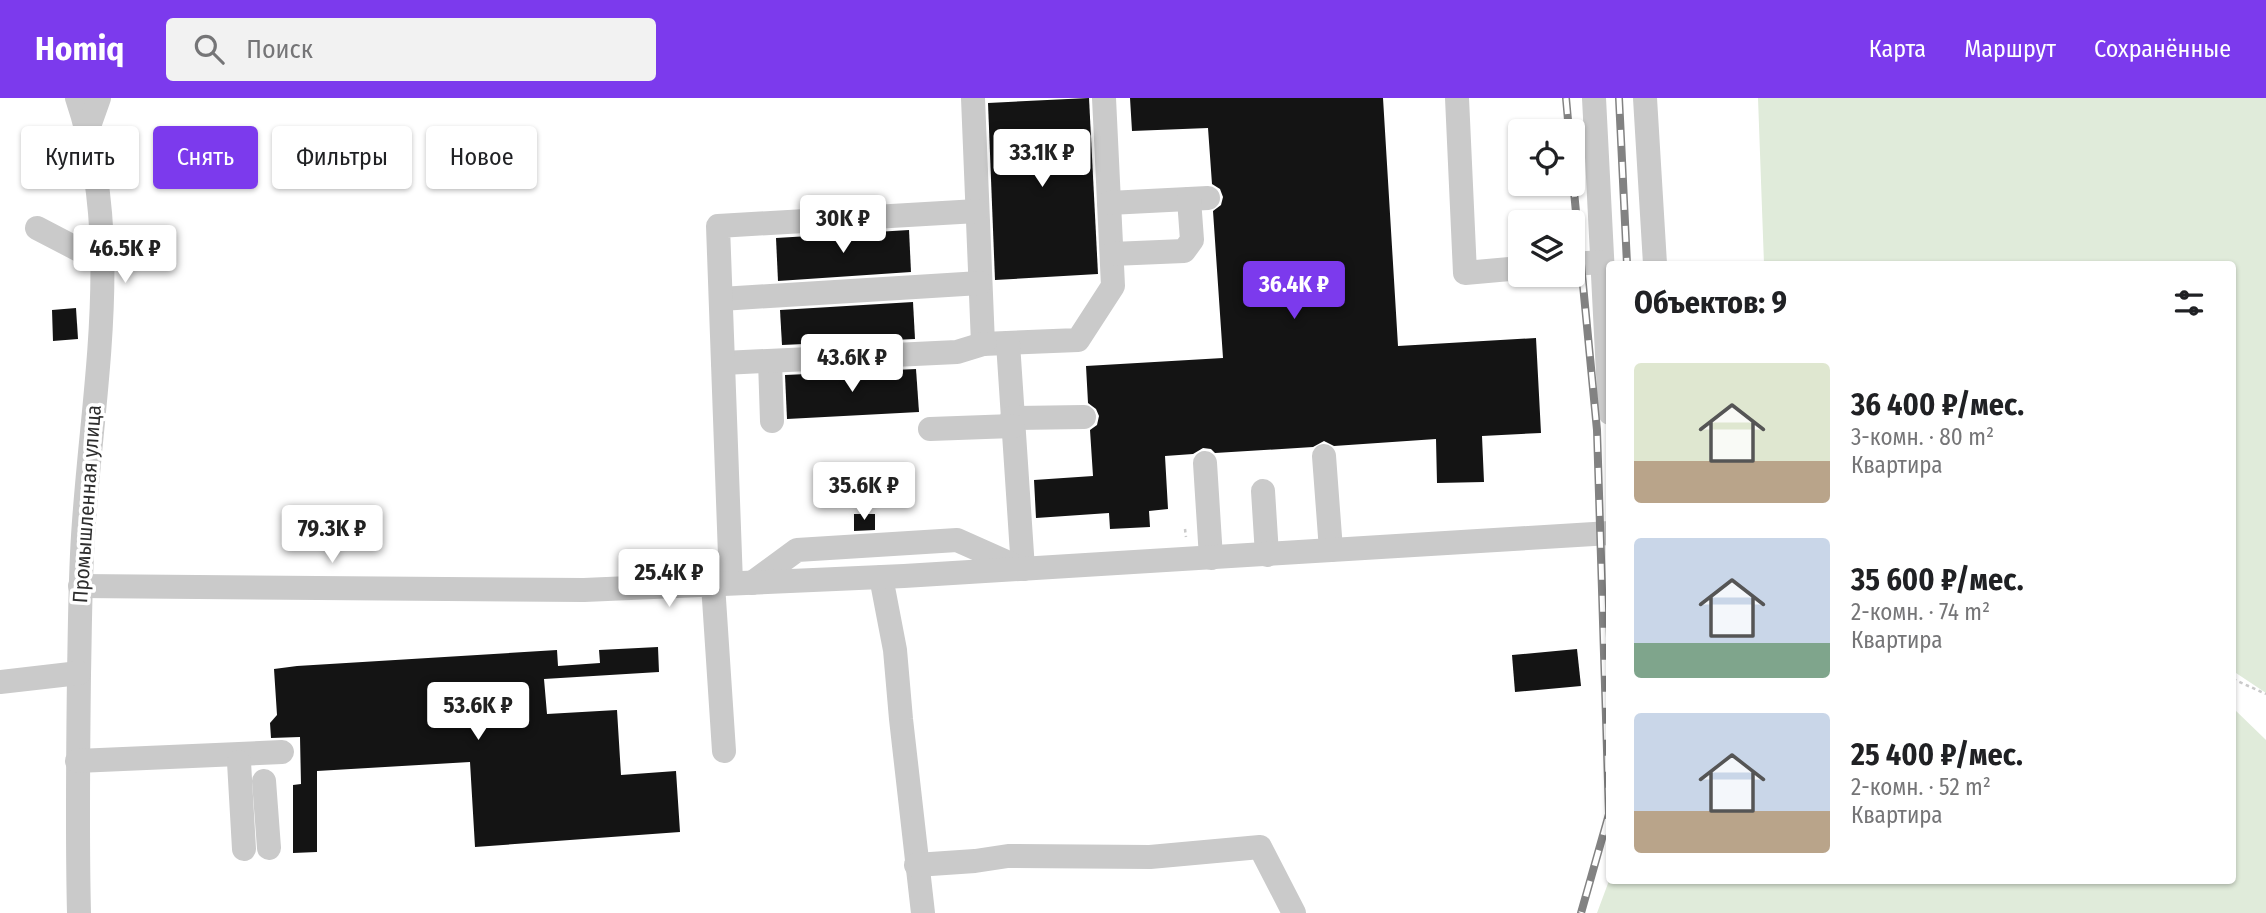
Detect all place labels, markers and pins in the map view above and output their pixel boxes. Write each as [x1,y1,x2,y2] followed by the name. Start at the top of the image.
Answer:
[977,130,1107,189] pin: 33.1K ₽
[794,195,892,255] pin: 30K ₽
[60,226,190,285] pin: 46.5K ₽
[1229,262,1359,321] pin: 36.4K ₽
[787,334,917,394] pin: 43.6K ₽
[799,462,929,522] pin: 35.6K ₽
[267,505,397,565] pin: 79.3K ₽
[604,550,734,609] pin: 25.4K ₽
[413,682,543,742] pin: 53.6K ₽

